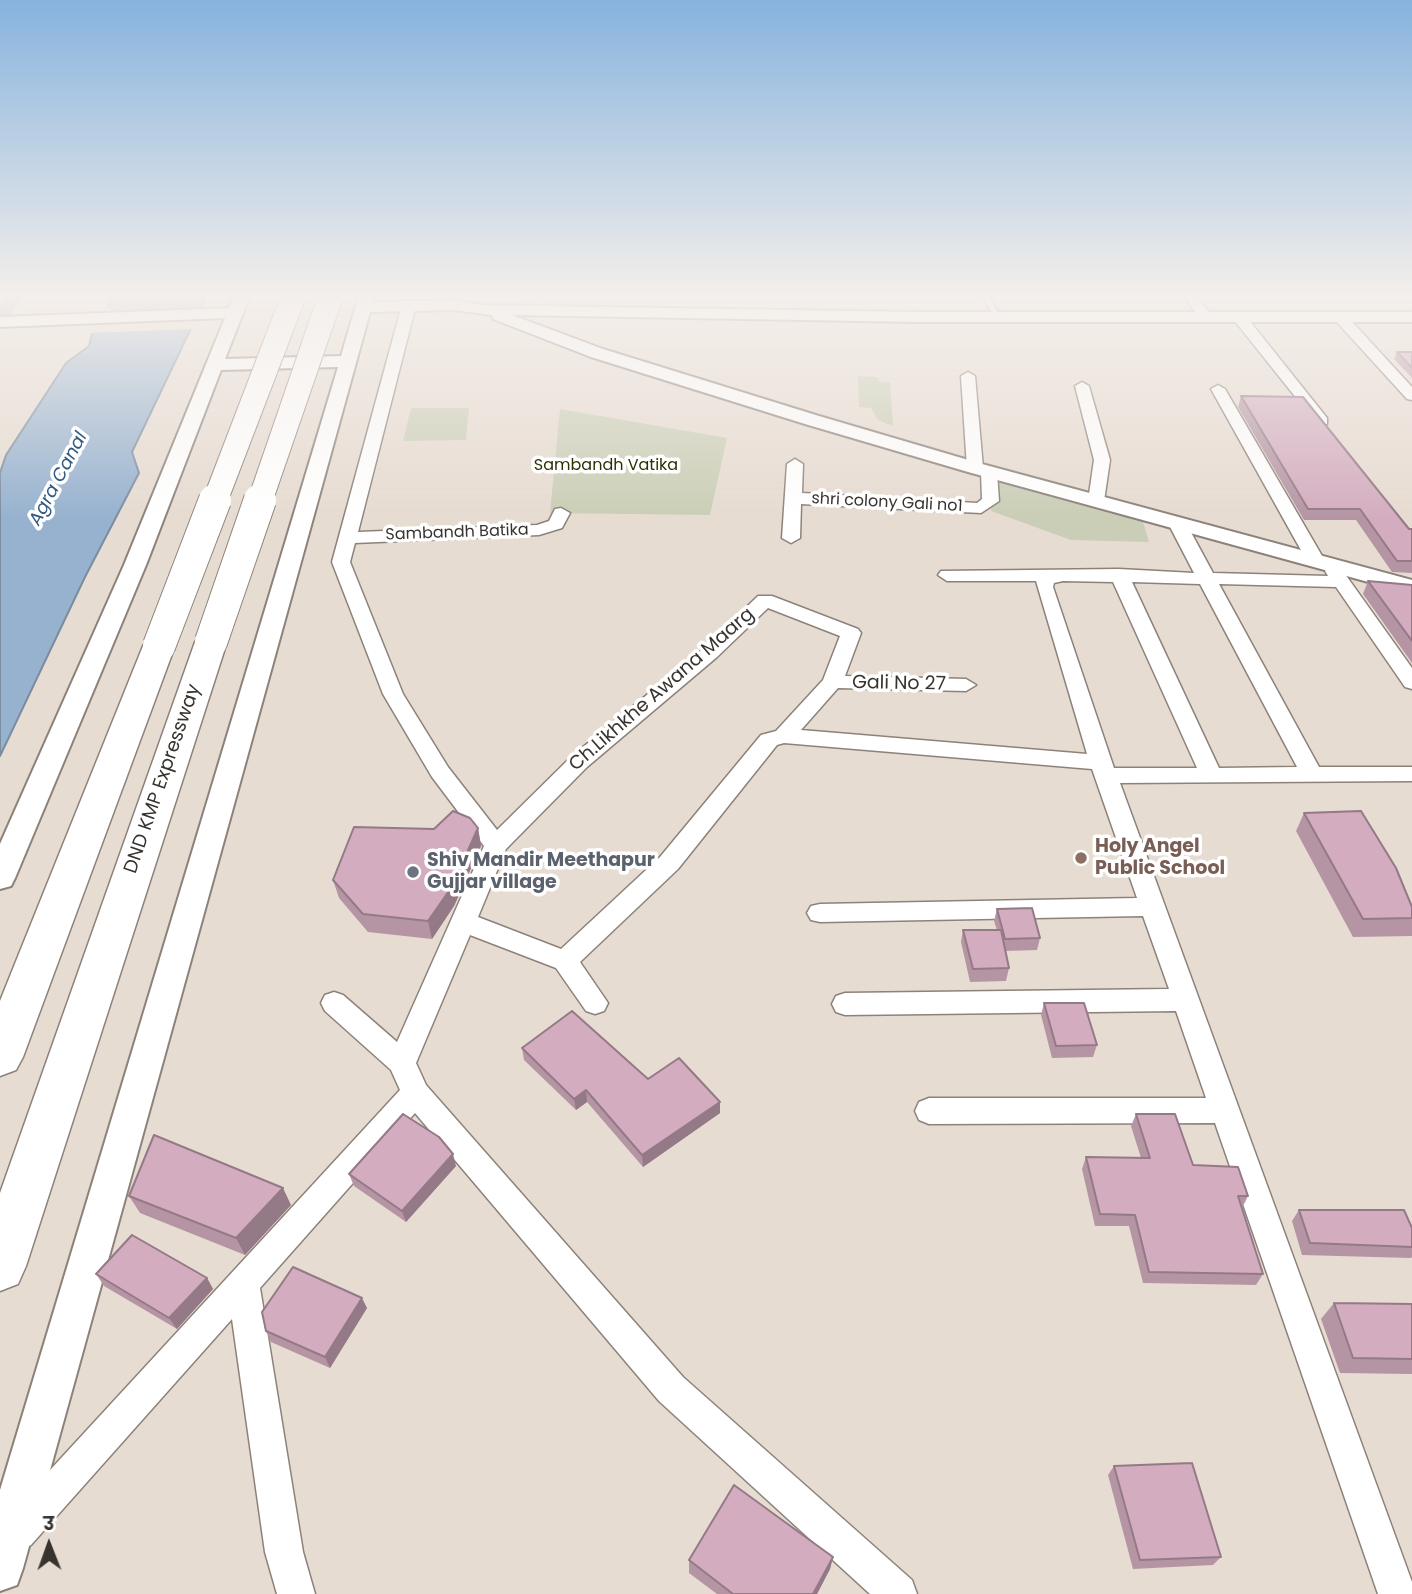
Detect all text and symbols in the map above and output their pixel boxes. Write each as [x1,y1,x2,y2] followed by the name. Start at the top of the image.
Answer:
[25,429,93,529] water label: Agra Canal
[534,456,678,476] park label: Sambandh Vatika
[811,489,963,517] street label: shri colony Gali no1
[385,521,529,545] street label: Sambandh Batika
[565,603,759,777] street label: Ch.Likhkhe Awana Maarg
[852,672,946,696] street label: Gali No 27
[120,681,206,877] street label: DND KMP Expressway
[1095,836,1225,880] place label: Holy Angel Public School
[427,850,655,894] place label: Shiv Mandir Meethapur Gujjar village
[1073,850,1089,866] marker: Holy Angel Public School
[405,864,421,880] marker: Shiv Mandir Meethapur Gujjar village
[14,1510,84,1580] north arrow
[43,1510,54,1537] text: उ

